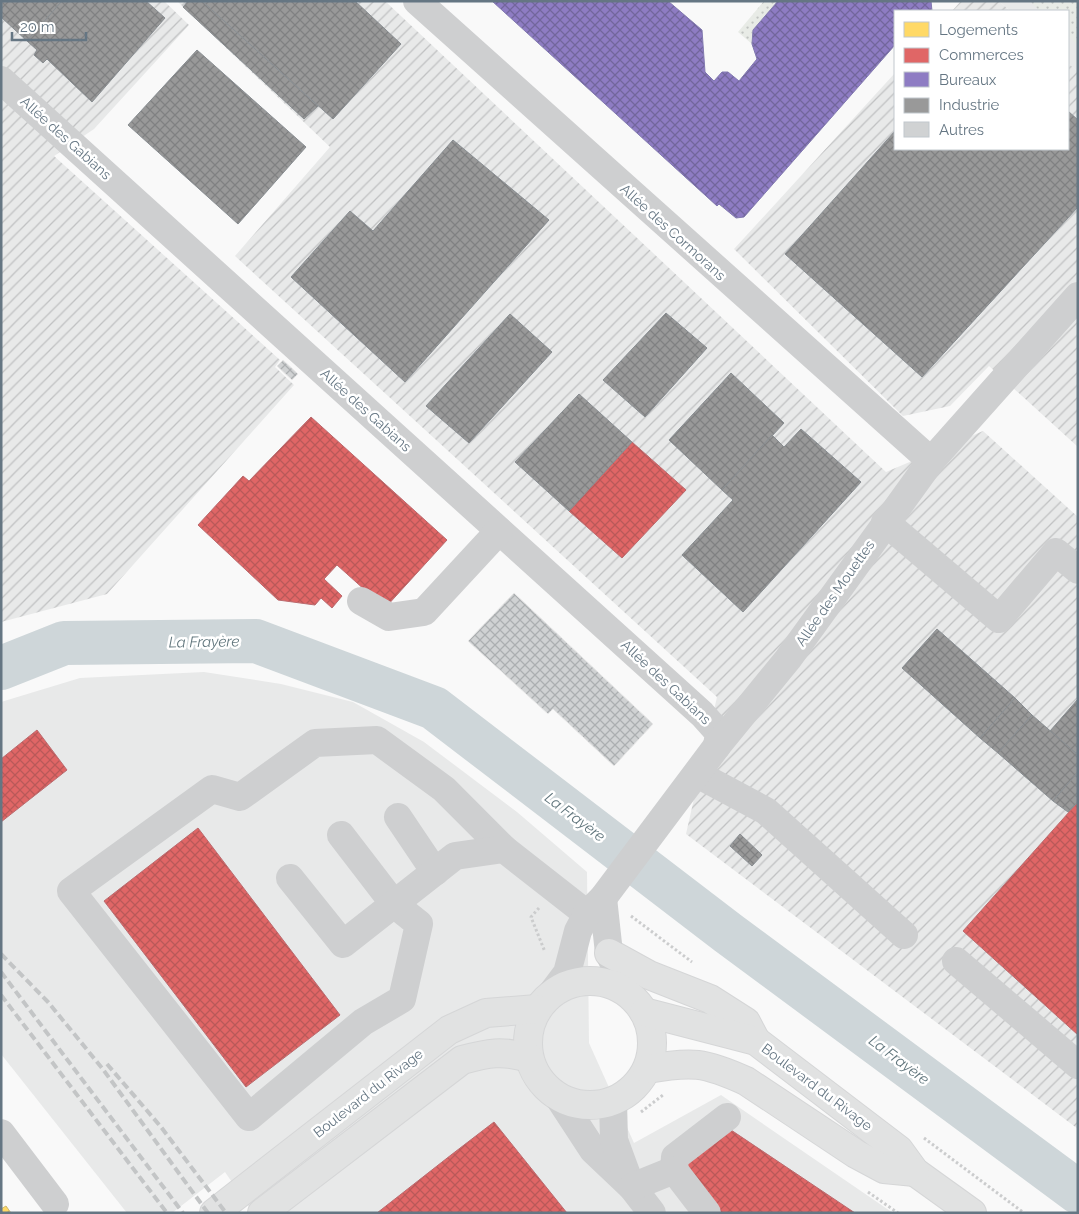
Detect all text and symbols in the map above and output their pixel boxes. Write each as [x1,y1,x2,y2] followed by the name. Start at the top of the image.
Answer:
[12,10,86,42] scale bar
[894,10,1069,150] legend
[20,18,55,36] text: 20 m
[939,21,1018,39] text: Logements
[939,46,1024,64] text: Commerces
[939,71,997,89] text: Bureaux
[17,93,115,183] street label: Allée des Gabians
[939,96,1000,114] text: Industrie
[939,121,984,139] text: Autres
[617,181,729,284] street label: Allée des Cormorans
[317,365,415,455] street label: Allée des Gabians
[792,537,878,649] street label: Allée des Mouettes
[168,632,240,652] water label: La Frayère
[618,637,714,728] street label: Allée des Gabians
[541,788,609,846] water label: La Frayère
[865,1031,933,1089] water label: La Frayère
[759,1040,875,1134] street label: Boulevard du Rivage
[310,1045,426,1141] street label: Boulevard du Rivage

